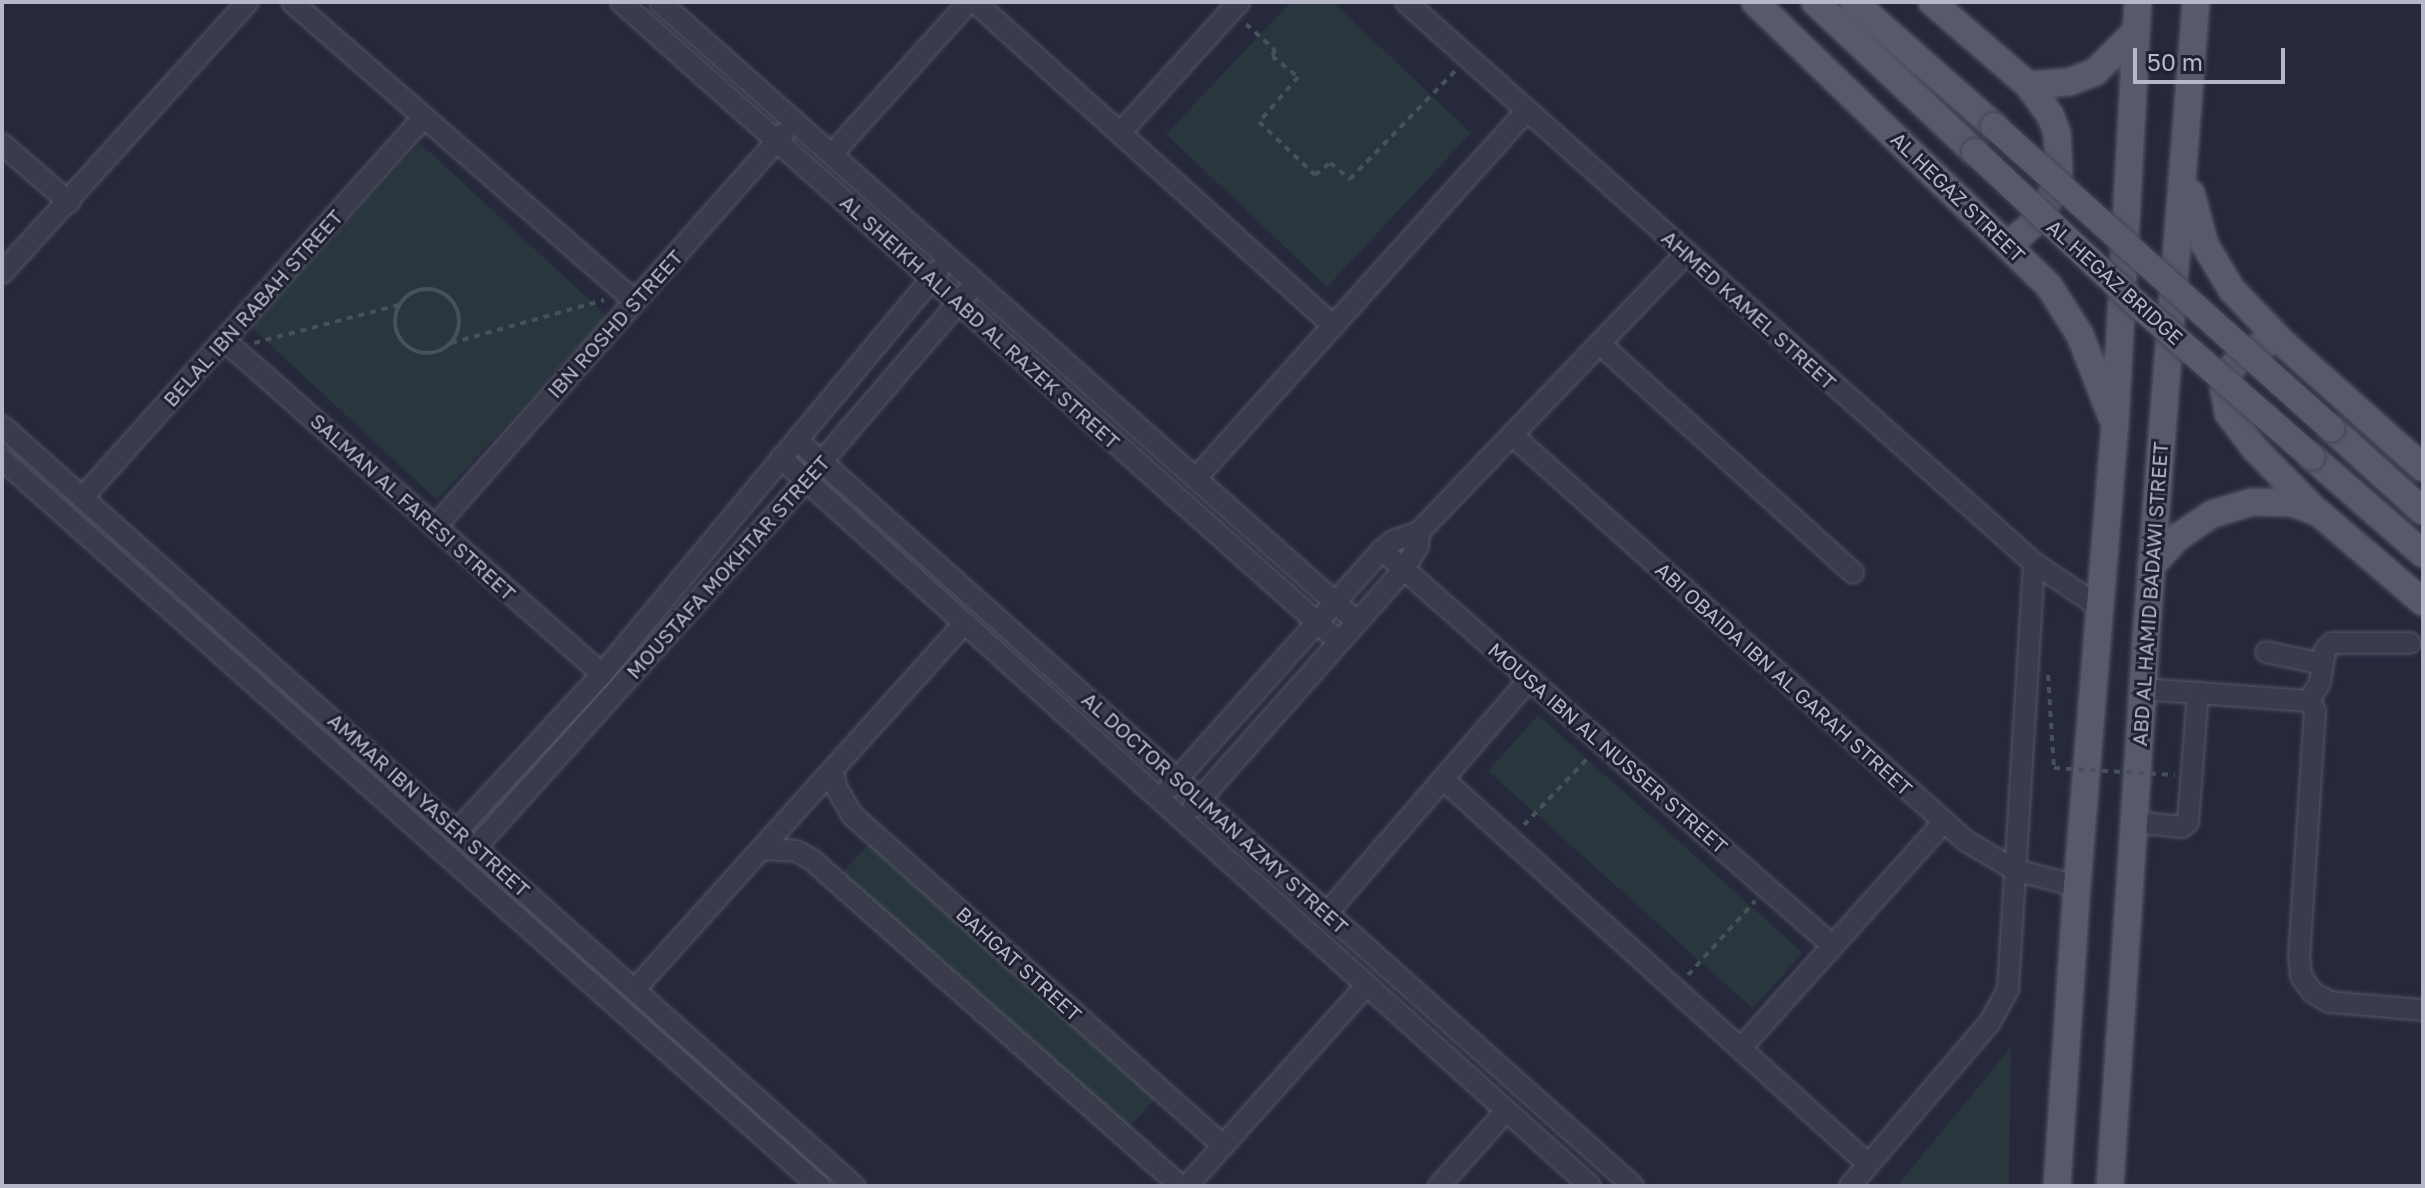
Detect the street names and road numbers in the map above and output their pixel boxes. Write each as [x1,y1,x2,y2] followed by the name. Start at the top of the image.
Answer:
[1886,127,2030,267] street label: AL HEGAZ STREET
[835,190,1125,454] street label: AL SHEIKH ALI ABD AL RAZEK STREET
[158,205,348,411] street label: BELAL IBN RABAH STREET
[2042,215,2188,349] street label: AL HEGAZ BRIDGE
[1657,225,1841,395] street label: AHMED KAMEL STREET
[542,245,688,403] street label: IBN ROSHD STREET
[306,409,520,605] street label: SALMAN AL FARESI STREET
[2127,441,2173,747] street label: ABD AL HAMID BADAWI STREET
[621,451,835,683] street label: MOUSTAFA MOKHTAR STREET
[1651,557,1917,801] street label: ABI OBAIDA IBN AL GARAH STREET
[1483,638,1733,858] street label: MOUSA IBN AL NUSSER STREET
[1077,687,1353,939] street label: AL DOCTOR SOLIMAN AZMY STREET
[323,708,535,902] street label: AMMAR IBN YASER STREET
[951,902,1087,1026] street label: BAHGAT STREET

